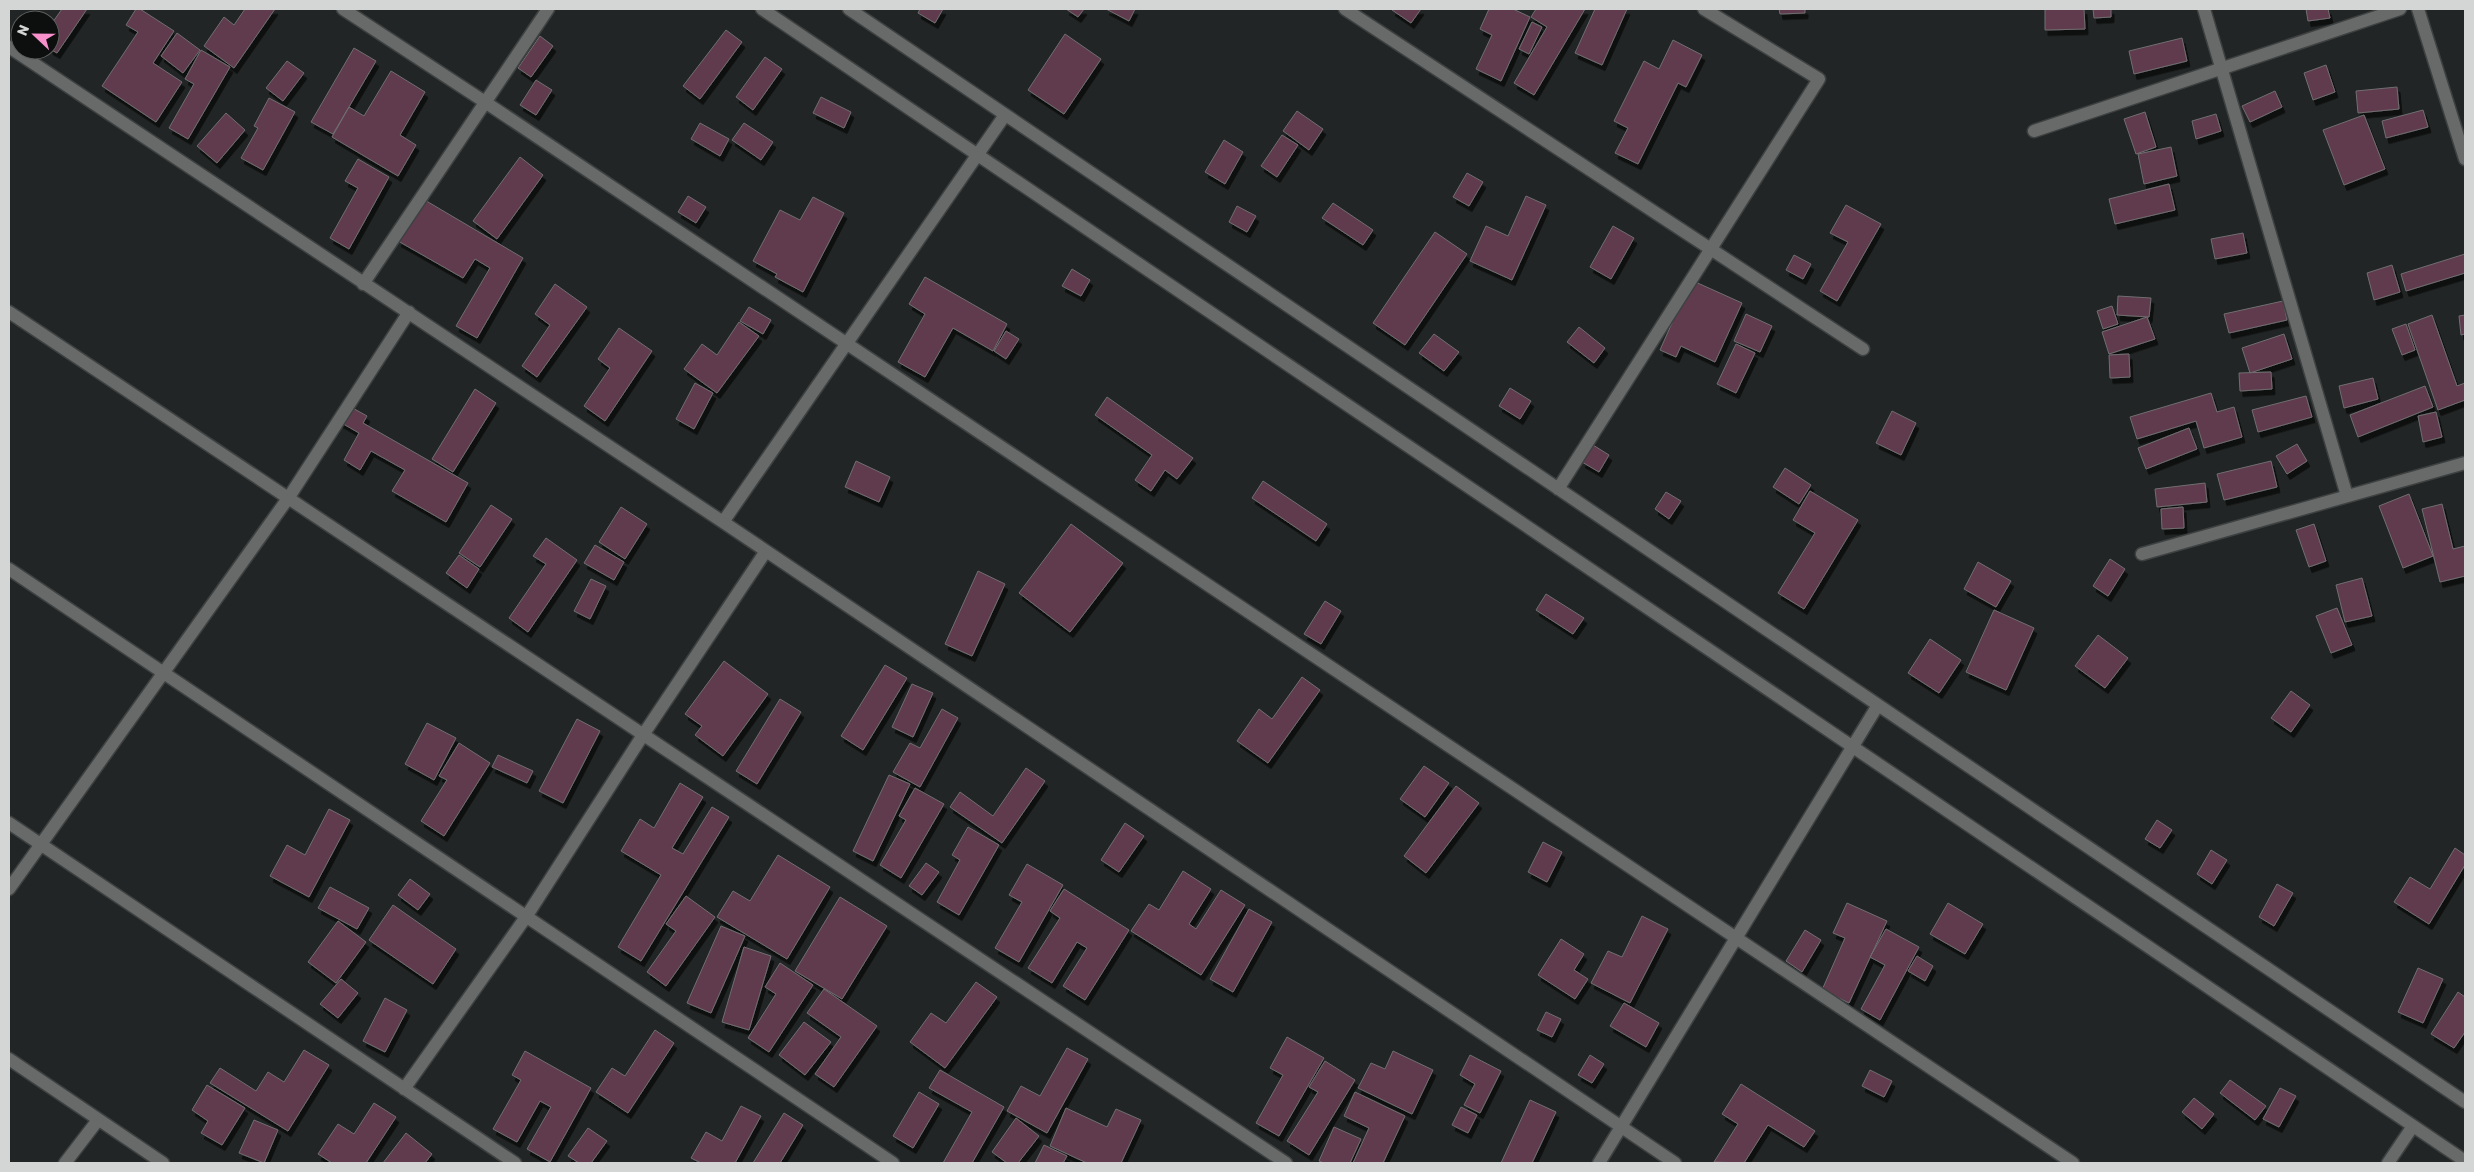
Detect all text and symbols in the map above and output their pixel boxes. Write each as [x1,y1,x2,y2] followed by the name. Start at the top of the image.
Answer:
[10,10,60,60] north arrow
[14,22,33,38] text: N

